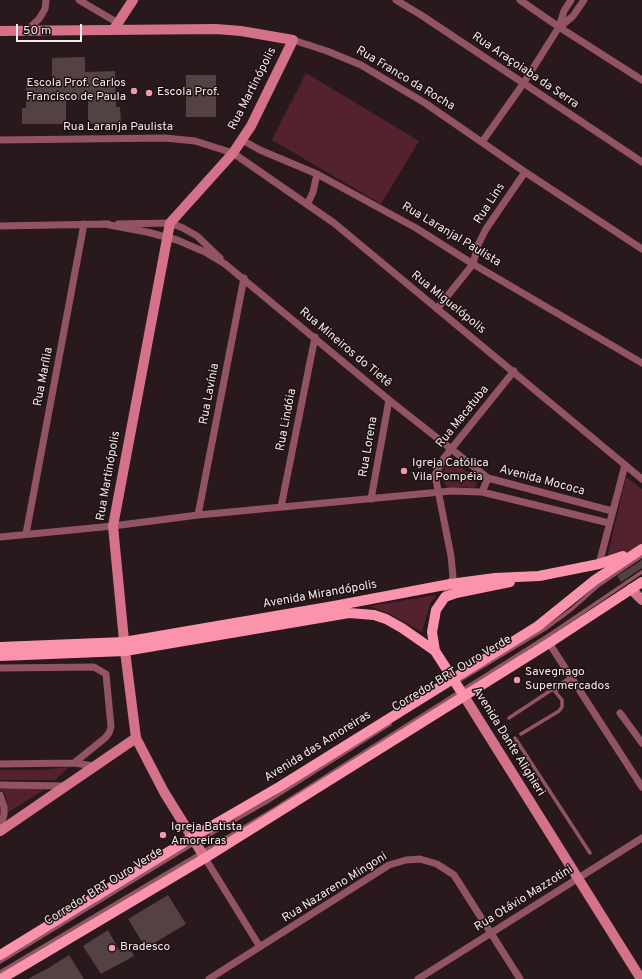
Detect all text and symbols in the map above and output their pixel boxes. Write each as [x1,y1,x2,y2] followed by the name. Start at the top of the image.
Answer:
[18,16,84,42] scale bar
[23,23,51,39] text: 50 m
[469,30,581,112] street label: Rua Araçoiaba da Serra
[353,44,457,114] street label: Rua Franco da Rocha
[226,45,280,133] street label: Rua Martinópolis
[26,77,126,105] place label: Escola Prof. Carlos Francisco de Paula
[129,86,139,96] marker: Escola Prof. Carlos Francisco de Paula
[157,86,220,100] place label: Escola Prof.
[144,88,154,98] marker: Escola Prof.
[63,121,173,135] street label: Rua Laranja Paulista
[471,181,509,227] street label: Rua Lins
[399,200,503,270] street label: Rua Laranjal Paulista
[408,269,488,337] street label: Rua Miguelópolis
[296,305,394,391] street label: Rua Mineiros do Tietê
[31,346,57,408] street label: Rua Marília
[197,362,223,426] street label: Rua Lavínia
[434,383,492,451] street label: Rua Macatuba
[274,388,300,452] street label: Rua Lindóia
[357,416,381,478] street label: Rua Lorena
[94,430,124,522] street label: Rua Martinópolis
[412,457,489,485] place label: Igreja Católica Vila Pompéia
[498,463,586,499] street label: Avenida Mococa
[399,466,409,476] marker: Igreja Católica Vila Pompéia
[262,578,378,612] street label: Avenida Mirandópolis
[390,633,514,715] street label: Corredor BRT Ouro Verde
[525,666,610,694] place label: Savegnago Supermercados
[512,675,522,685] marker: Savegnago Supermercados
[469,685,547,799] street label: Avenida Dante Alighieri
[262,708,374,786] street label: Avenida das Amoreiras
[171,821,242,849] place label: Igreja Batista Amoreiras
[158,830,168,840] marker: Igreja Batista Amoreiras
[42,845,166,929] street label: Corredor BRT Ouro Verde
[280,850,390,926] street label: Rua Nazareno Mingoni
[472,863,576,935] street label: Rua Otávio Mazzotini
[120,941,170,955] place label: Bradesco
[107,943,117,953] marker: Bradesco

